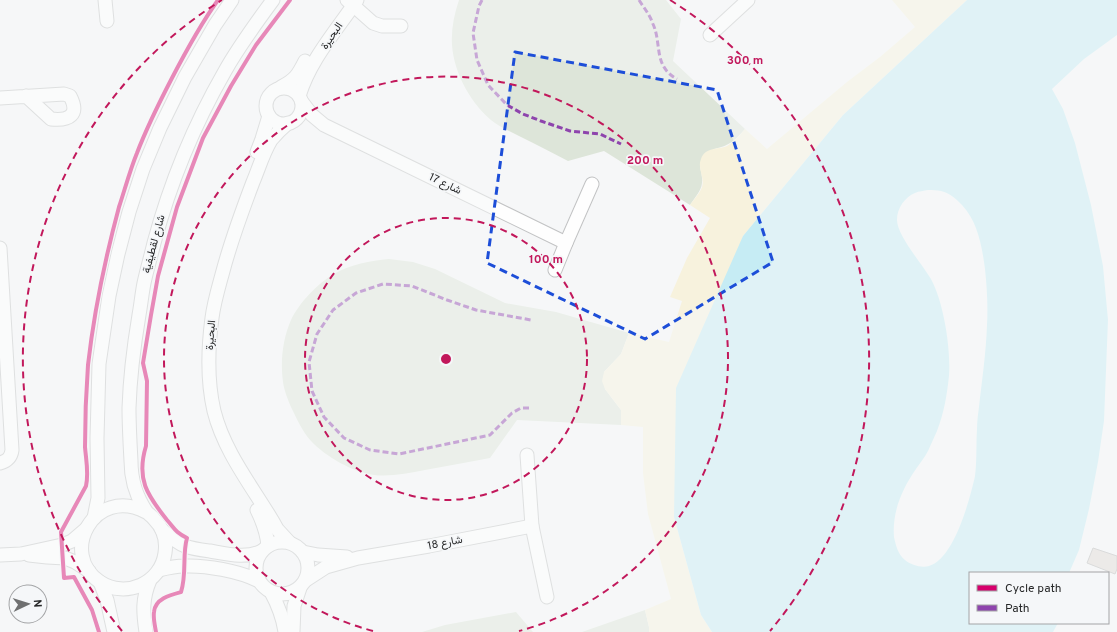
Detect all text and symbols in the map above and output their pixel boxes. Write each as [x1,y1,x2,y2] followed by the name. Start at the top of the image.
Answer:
[318,20,346,52] street label: البحيرة
[727,53,763,69] text: 300 m
[627,153,663,169] text: 200 m
[426,170,464,198] street label: شارع 17
[139,213,169,275] street label: شارع لقطيفية
[529,252,563,268] text: 100 m
[203,319,219,351] street label: البحيرة
[439,352,453,366] centre of rings
[426,533,464,553] street label: شارع 18
[969,572,1109,624] legend
[1005,581,1062,597] text: Cycle path
[8,584,48,624] north arrow
[30,599,44,608] text: N
[1005,601,1030,617] text: Path

